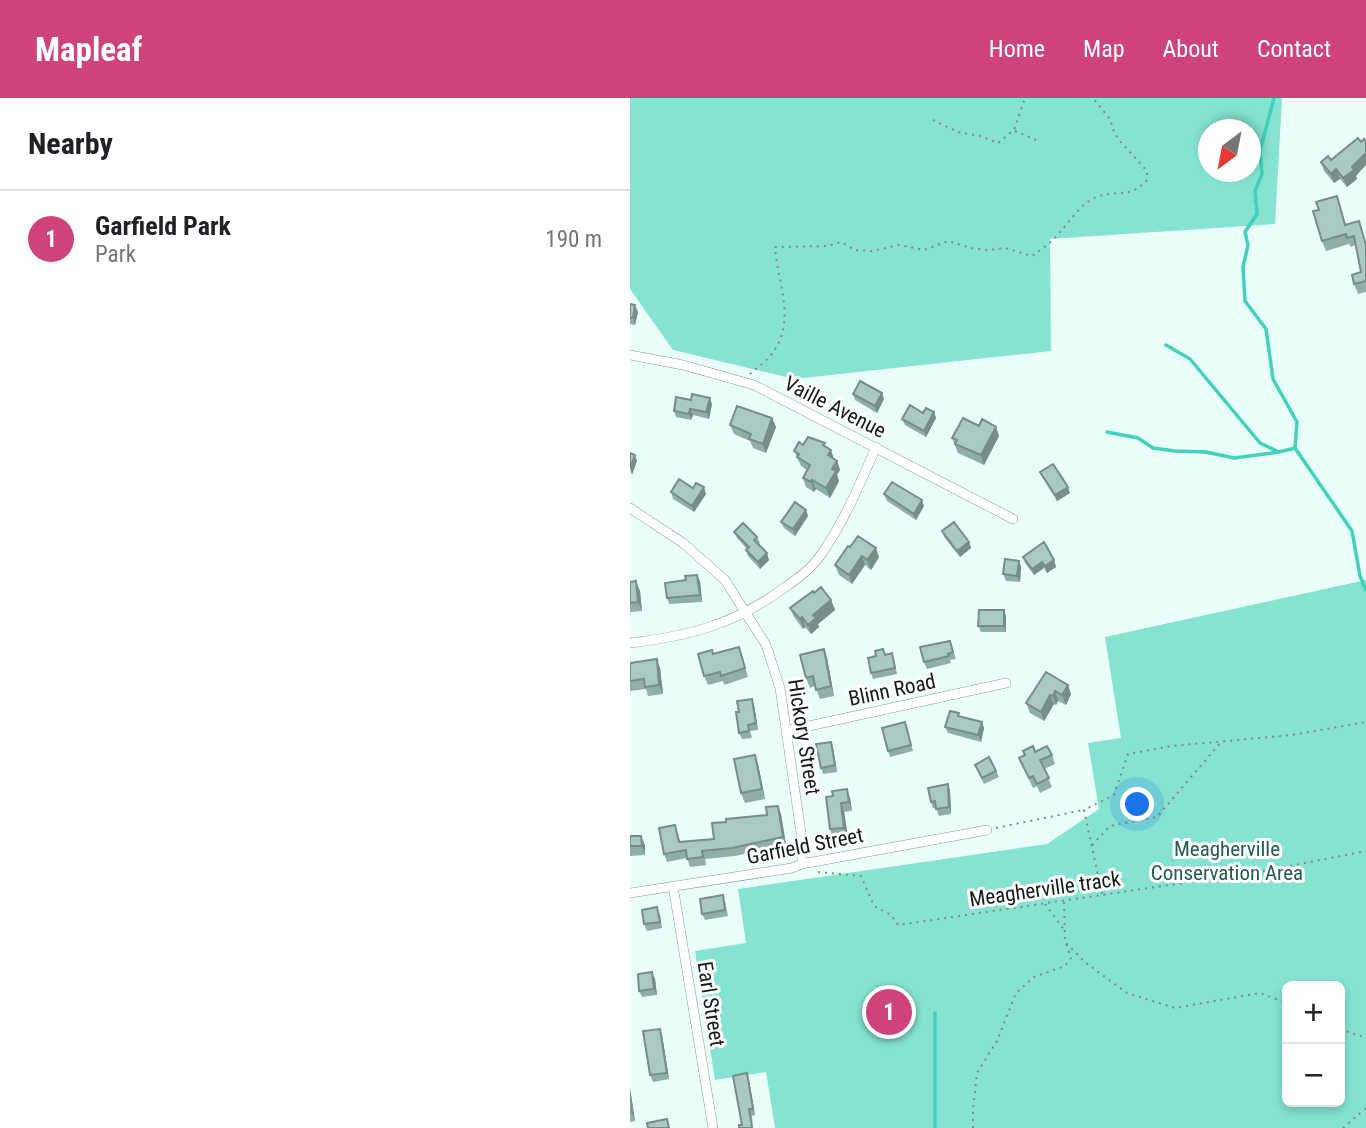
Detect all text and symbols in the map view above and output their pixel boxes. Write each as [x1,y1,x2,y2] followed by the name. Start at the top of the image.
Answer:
[35,30,142,69] text: Mapleaf
[989,35,1045,63] text: Home
[1083,35,1125,63] text: Map
[1163,35,1219,63] text: About
[1257,35,1331,63] text: Contact
[1198,119,1261,182] north arrow
[28,126,113,161] text: Nearby
[95,211,231,241] text: Garfield Park
[45,226,57,253] text: 1
[545,226,602,253] text: 190 m
[95,241,136,268] text: Park
[780,371,890,443] street label: Vaille Avenue
[846,669,938,711] street label: Blinn Road
[783,677,825,797] street label: Hickory Street
[1120,787,1154,821] your location
[745,823,865,869] street label: Garfield Street
[1151,837,1303,885] park label: Meagherville Conservation Area
[968,866,1123,911] street label: Meagherville track
[692,960,730,1048] street label: Earl Street
[1282,981,1345,1107] map controls
[1282,981,1345,1044] button: +
[866,986,912,1038] pin: 1
[1282,1044,1345,1107] button: −

